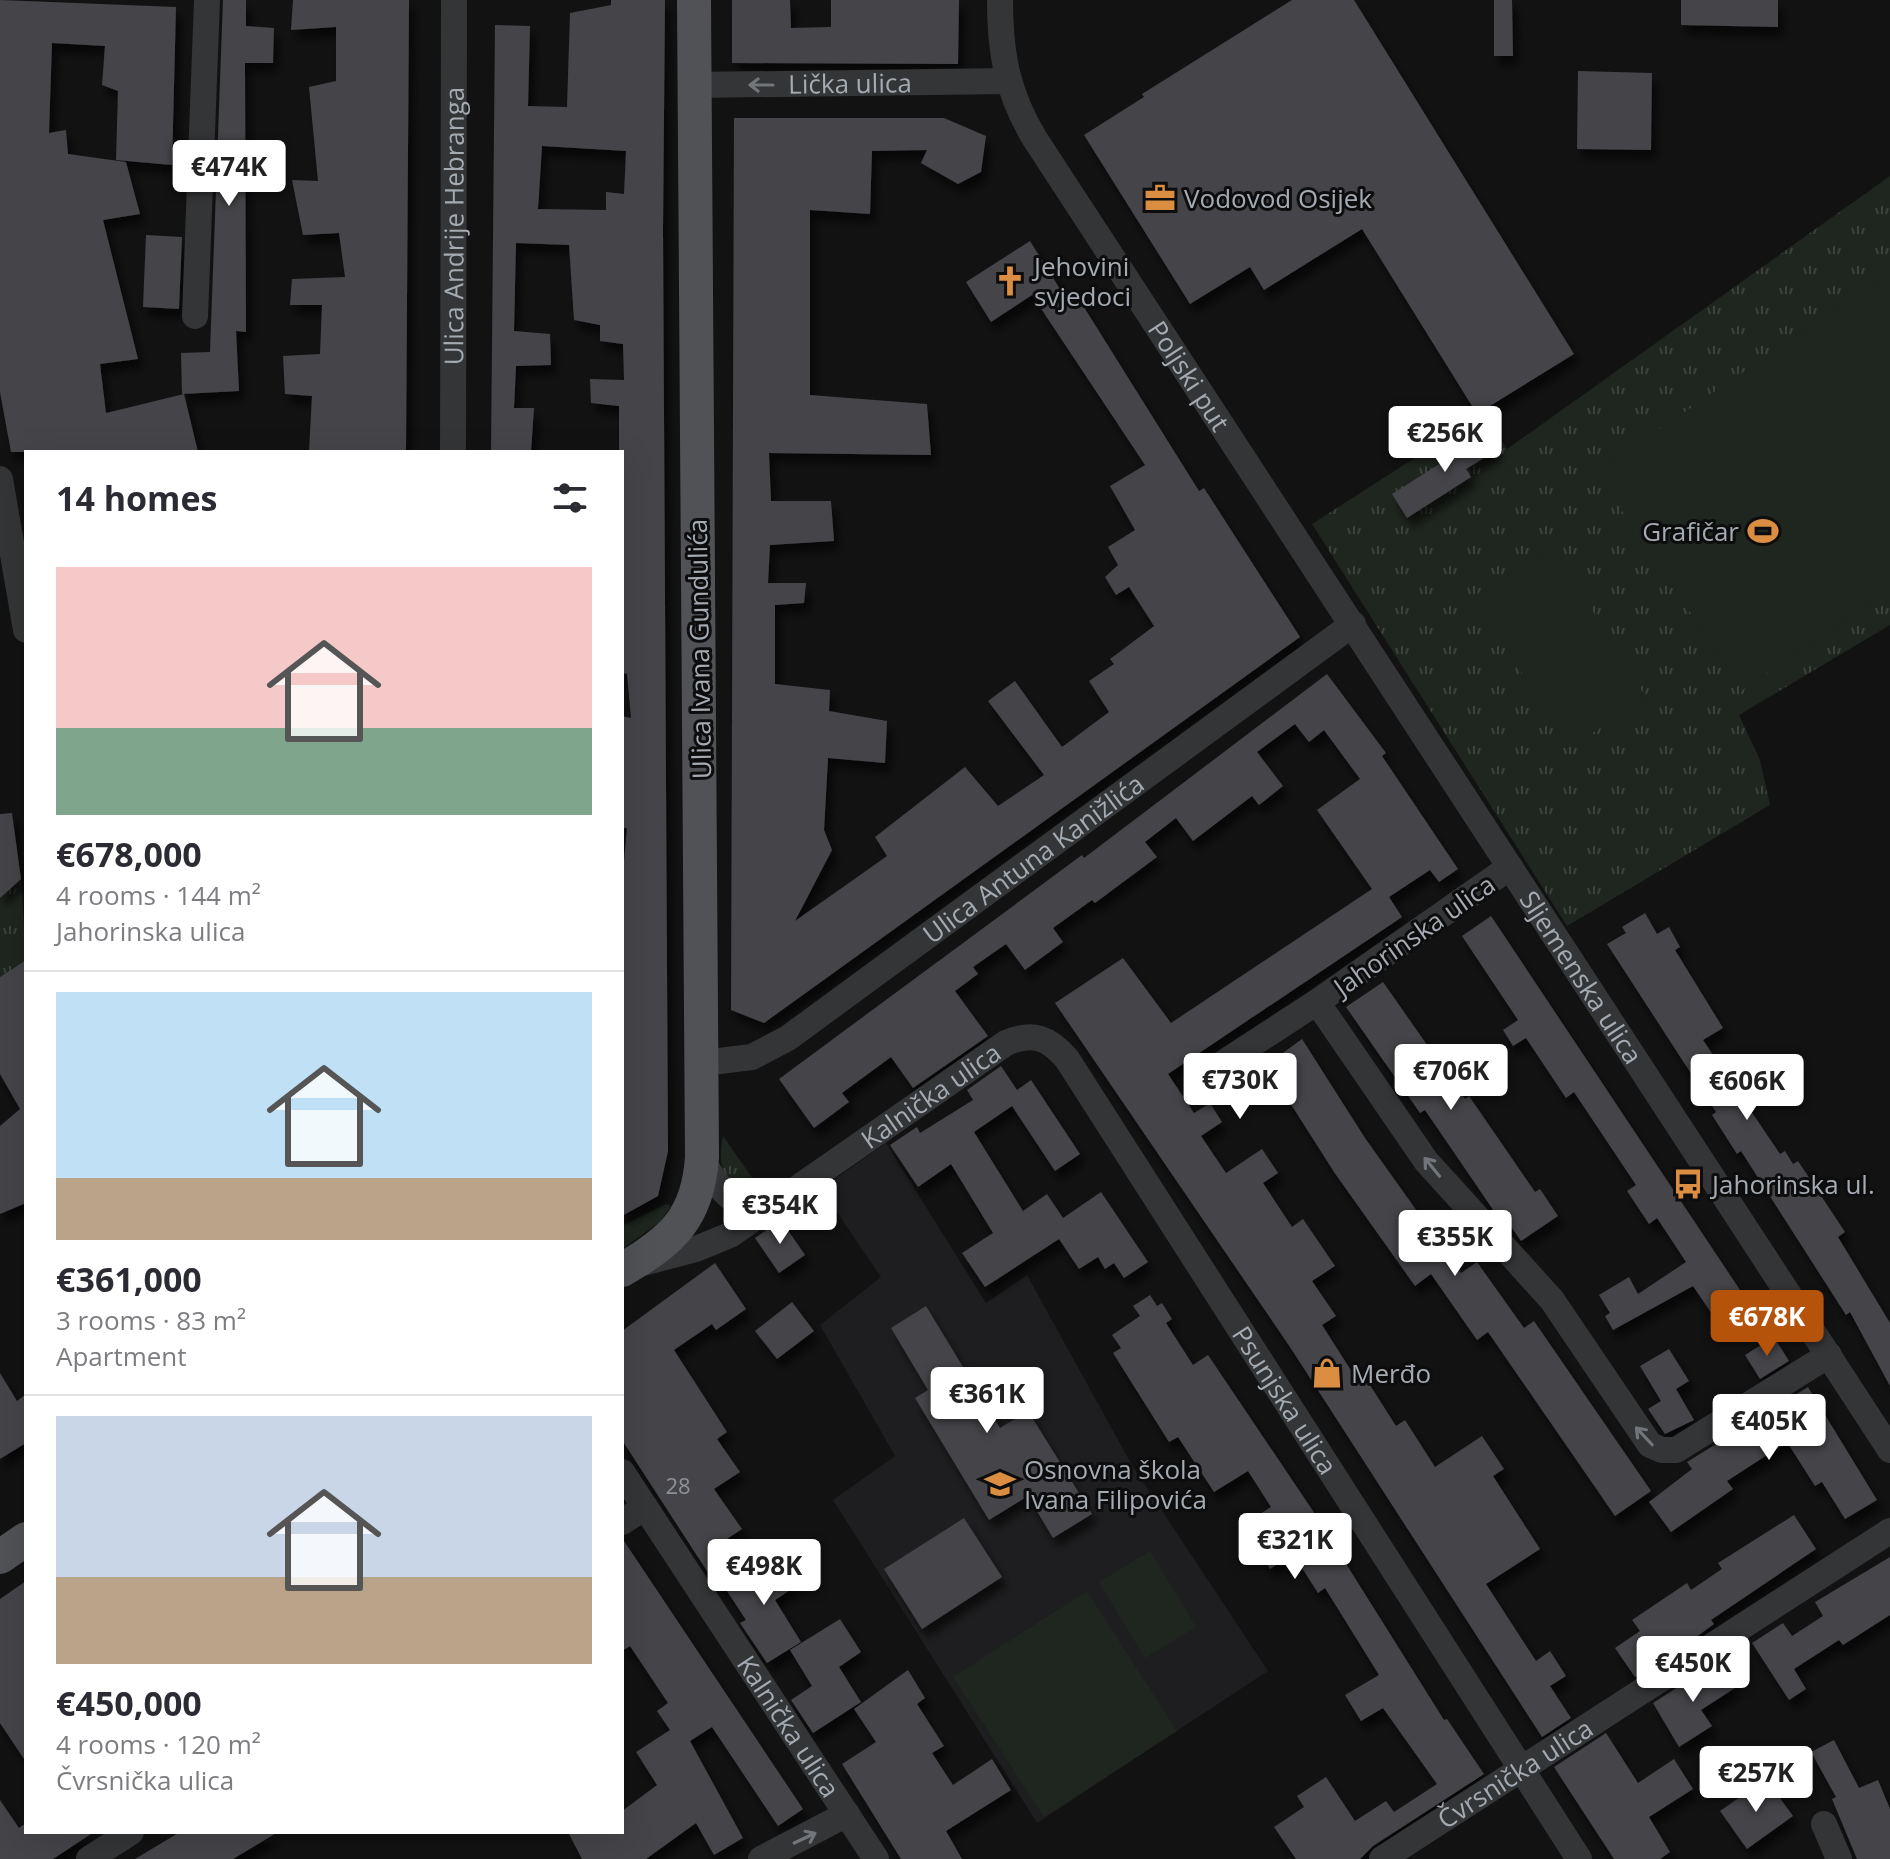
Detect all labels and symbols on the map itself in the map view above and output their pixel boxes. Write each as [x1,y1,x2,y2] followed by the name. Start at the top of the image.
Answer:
[788,64,912,102] street label: Lička ulica
[748,77,775,93] one-way arrow
[435,87,472,365] street label: Ulica Andrije Hebranga
[173,140,285,208] pin: €474K
[1184,180,1372,216] place label: Vodovod Osijek
[1143,181,1177,215] office icon: Vodovod Osijek
[1031,248,1131,314] place label: Jehovini svjedoci
[993,264,1027,298] church icon: Jehovini svjedoci
[1140,314,1239,438] street label: Poljski put
[1389,406,1501,474] pin: €256K
[1642,513,1739,549] place label: Grafičar
[1746,514,1780,548] sports icon: Grafičar
[679,519,719,779] street label: Ulica Ivana Gundulića
[915,765,1151,951] street label: Ulica Antuna Kanižlića
[1324,866,1502,1006] street label: Jahorinska ulica
[1512,884,1651,1071] street label: Sljemenska ulica
[853,1034,1008,1157] street label: Kalnička ulica
[1395,1044,1507,1112] pin: €706K
[1184,1053,1296,1121] pin: €730K
[1691,1054,1803,1122] pin: €606K
[1423,1157,1441,1178] one-way arrow
[1709,1166,1875,1202] place label: Jahorinska ul.
[1671,1167,1705,1201] bus stop icon: Jahorinska ul.
[724,1178,836,1246] pin: €354K
[1399,1210,1511,1278] pin: €355K
[1711,1290,1823,1358] pin: €678K
[1224,1319,1346,1481] street label: Psunjska ulica
[1351,1355,1431,1391] place label: Merđo
[1310,1356,1344,1390] shop icon: Merđo
[931,1367,1043,1435] pin: €361K
[1713,1394,1825,1462] pin: €405K
[1635,1426,1654,1447] one-way arrow
[1024,1451,1207,1517] place label: Osnovna škola Ivana Filipovića
[983,1467,1017,1501] school or university icon: Osnovna škola Ivana Filipovića
[665,1470,691,1500] house number: 28
[1239,1513,1351,1581] pin: €321K
[708,1539,820,1607] pin: €498K
[1637,1636,1749,1704] pin: €450K
[729,1648,849,1804] street label: Kalnička ulica
[1430,1710,1599,1837] street label: Čvrsnička ulica
[1700,1746,1812,1814] pin: €257K
[792,1830,817,1845] one-way arrow

